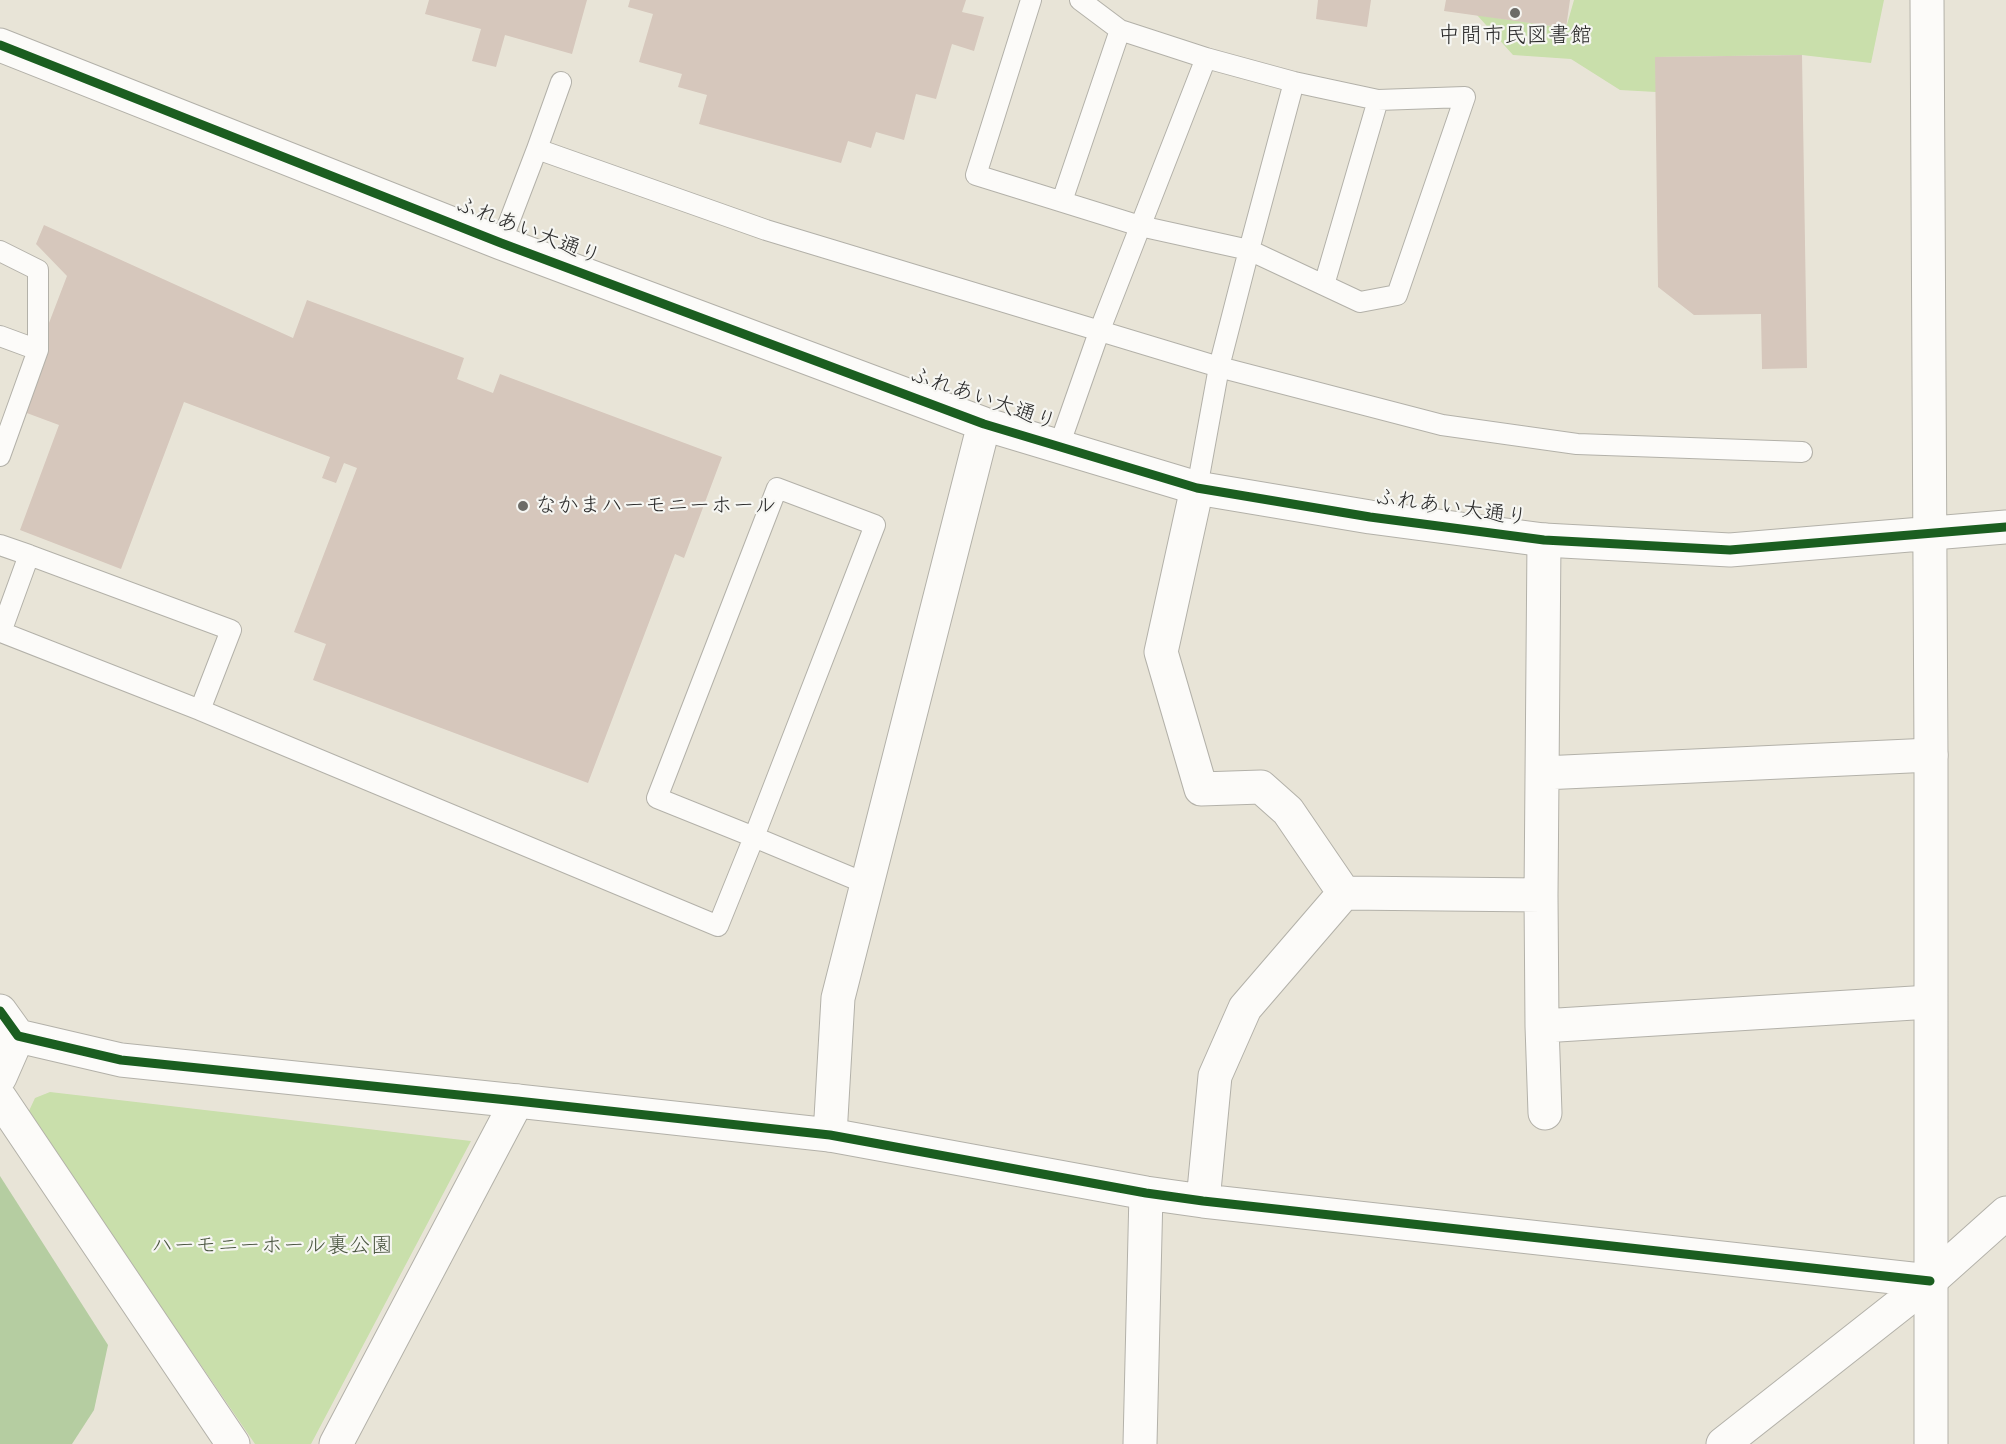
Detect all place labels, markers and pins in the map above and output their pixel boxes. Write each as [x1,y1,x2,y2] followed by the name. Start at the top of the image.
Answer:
[1508,6,1522,20] marker: 中間市民図書館
[1438,23,1592,49] place label: 中間市民図書館
[535,493,777,519] place label: なかまハーモニーホール
[516,499,530,513] marker: なかまハーモニーホール

